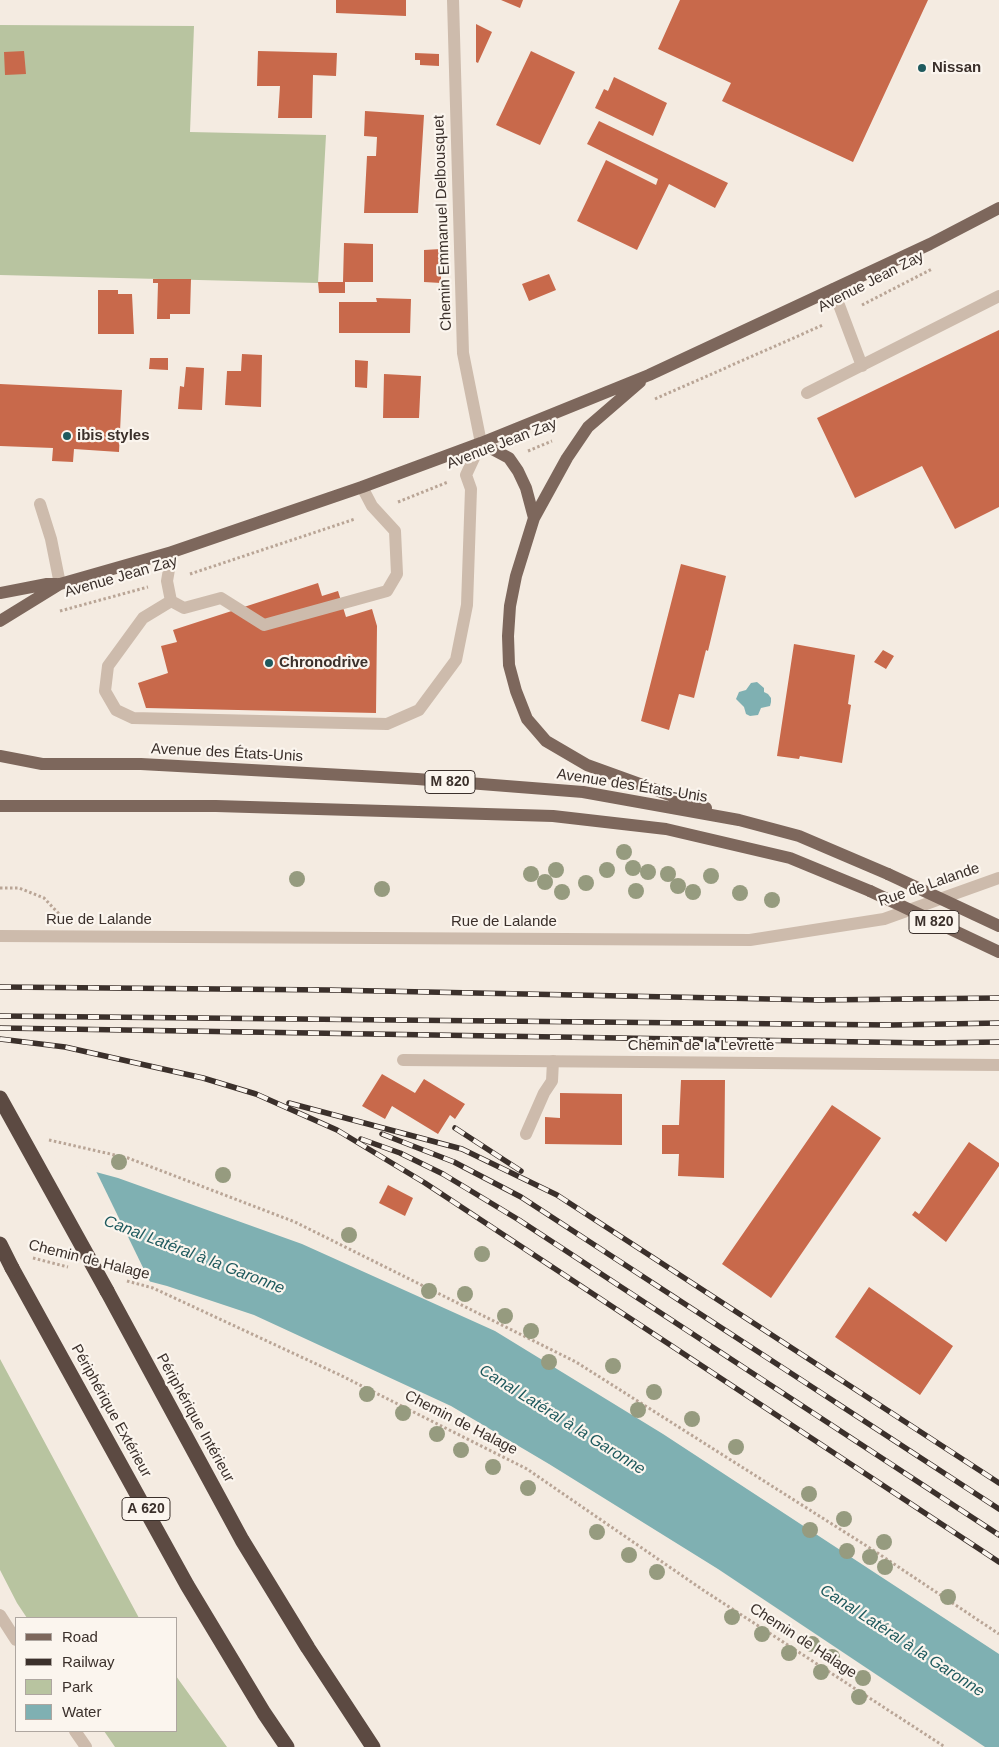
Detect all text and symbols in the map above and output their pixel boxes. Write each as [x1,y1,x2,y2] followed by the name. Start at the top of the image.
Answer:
[932,59,981,77] place label: Nissan
[916,62,928,74] marker: Nissan
[430,115,456,331] street label: Chemin Emmanuel Delbousquet
[815,248,927,316] street label: Avenue Jean Zay
[444,415,560,473] street label: Avenue Jean Zay
[77,427,150,445] place label: ibis styles
[61,430,73,442] marker: ibis styles
[63,552,179,602] street label: Avenue Jean Zay
[279,654,368,672] place label: Chronodrive
[263,657,275,669] marker: Chronodrive
[150,740,304,766] street label: Avenue des États-Unis
[555,765,709,807] street label: Avenue des États-Unis
[425,770,475,794] road number: M 820
[876,859,982,911] street label: Rue de Lalande
[909,910,959,934] road number: M 820
[46,911,152,929] street label: Rue de Lalande
[451,913,557,931] street label: Rue de Lalande
[628,1037,774,1055] street label: Chemin de la Levrette
[101,1212,287,1298] water label: Canal Latéral à la Garonne
[27,1236,151,1284] street label: Chemin de Halage
[67,1341,155,1481] street label: Périphérique Extérieur
[152,1351,238,1485] street label: Périphérique Intérieur
[475,1361,649,1479] water label: Canal Latéral à la Garonne
[402,1387,520,1459] street label: Chemin de Halage
[122,1498,170,1520] road number: A 620
[816,1581,988,1701] water label: Canal Latéral à la Garonne
[746,1600,860,1682] street label: Chemin de Halage
[15,1617,178,1732] legend
[62,1628,98,1645] text: Road
[62,1653,115,1670] text: Railway
[62,1678,93,1695] text: Park
[62,1703,101,1720] text: Water

